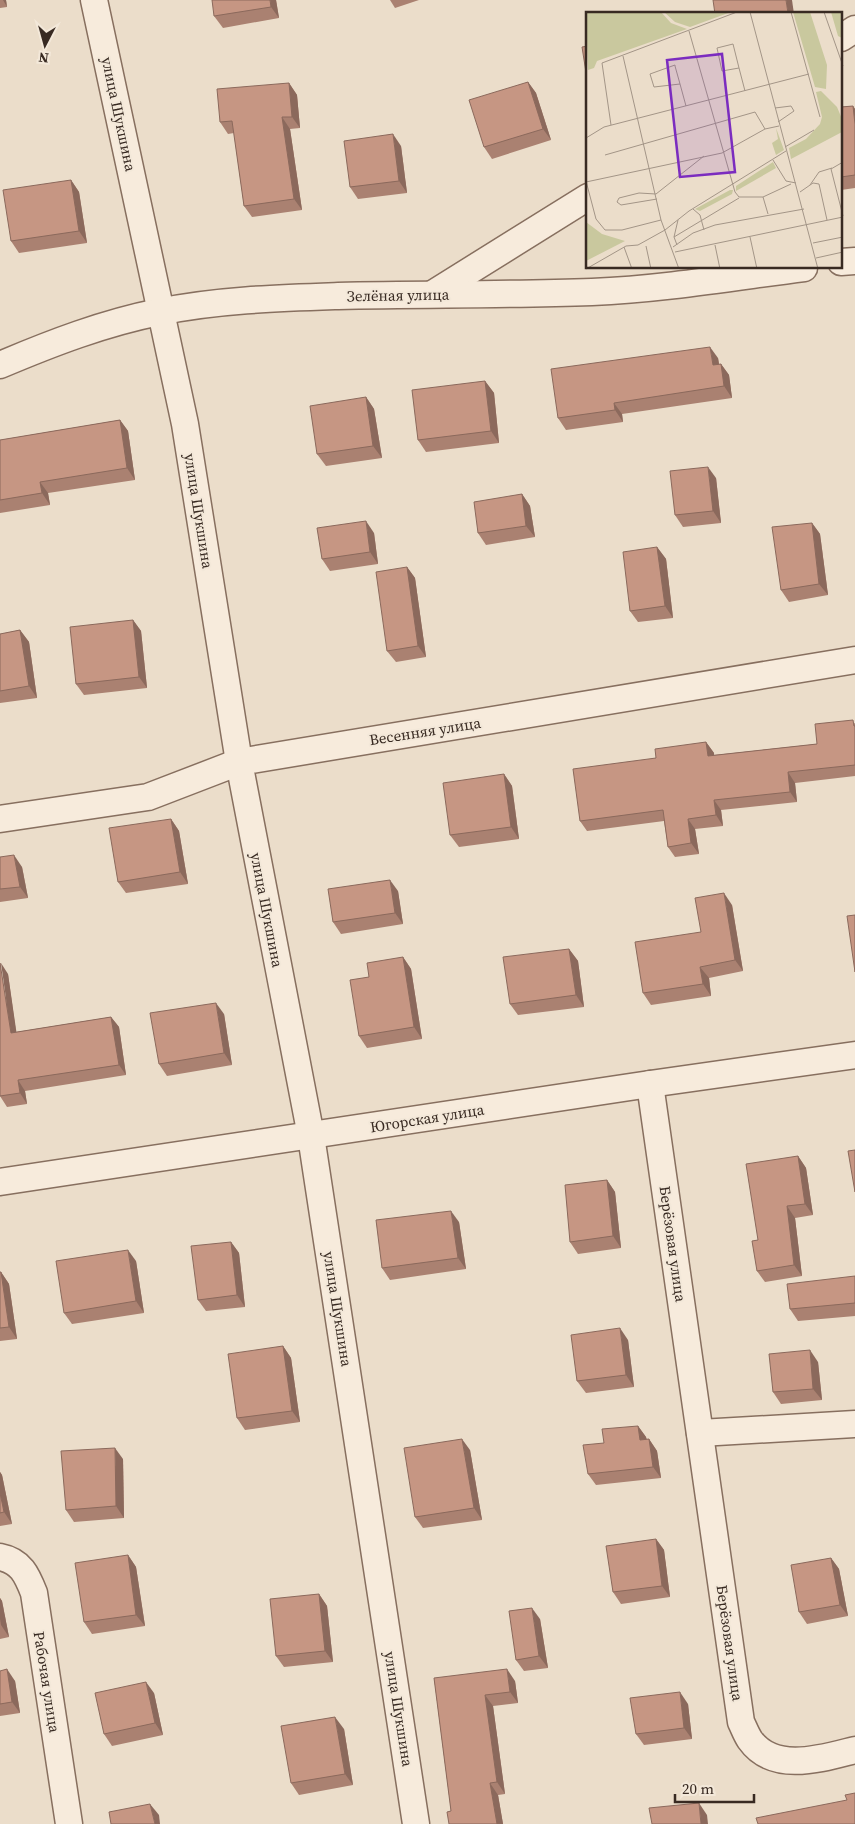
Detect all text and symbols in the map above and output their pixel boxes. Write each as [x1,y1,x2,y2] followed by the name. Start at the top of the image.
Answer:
[586,12,842,269] inset map
[20,20,70,70] north arrow
[38,47,50,68] text: N
[97,55,141,174] street label: улица Шукшина
[347,284,450,306] street label: Зелёная улица
[180,452,219,571] street label: улица Шукшина
[368,712,483,750] street label: Весенняя улица
[246,851,288,970] street label: улица Шукшина
[368,1099,486,1137] street label: Югорская улица
[654,1185,692,1304] street label: Берёзовая улица
[319,1250,358,1369] street label: улица Шукшина
[711,1584,749,1703] street label: Берёзовая улица
[29,1630,65,1735] street label: Рабочая улица
[380,1650,419,1769] street label: улица Шукшина
[675,1772,754,1804] scale bar
[682,1778,714,1799] text: 20 m

